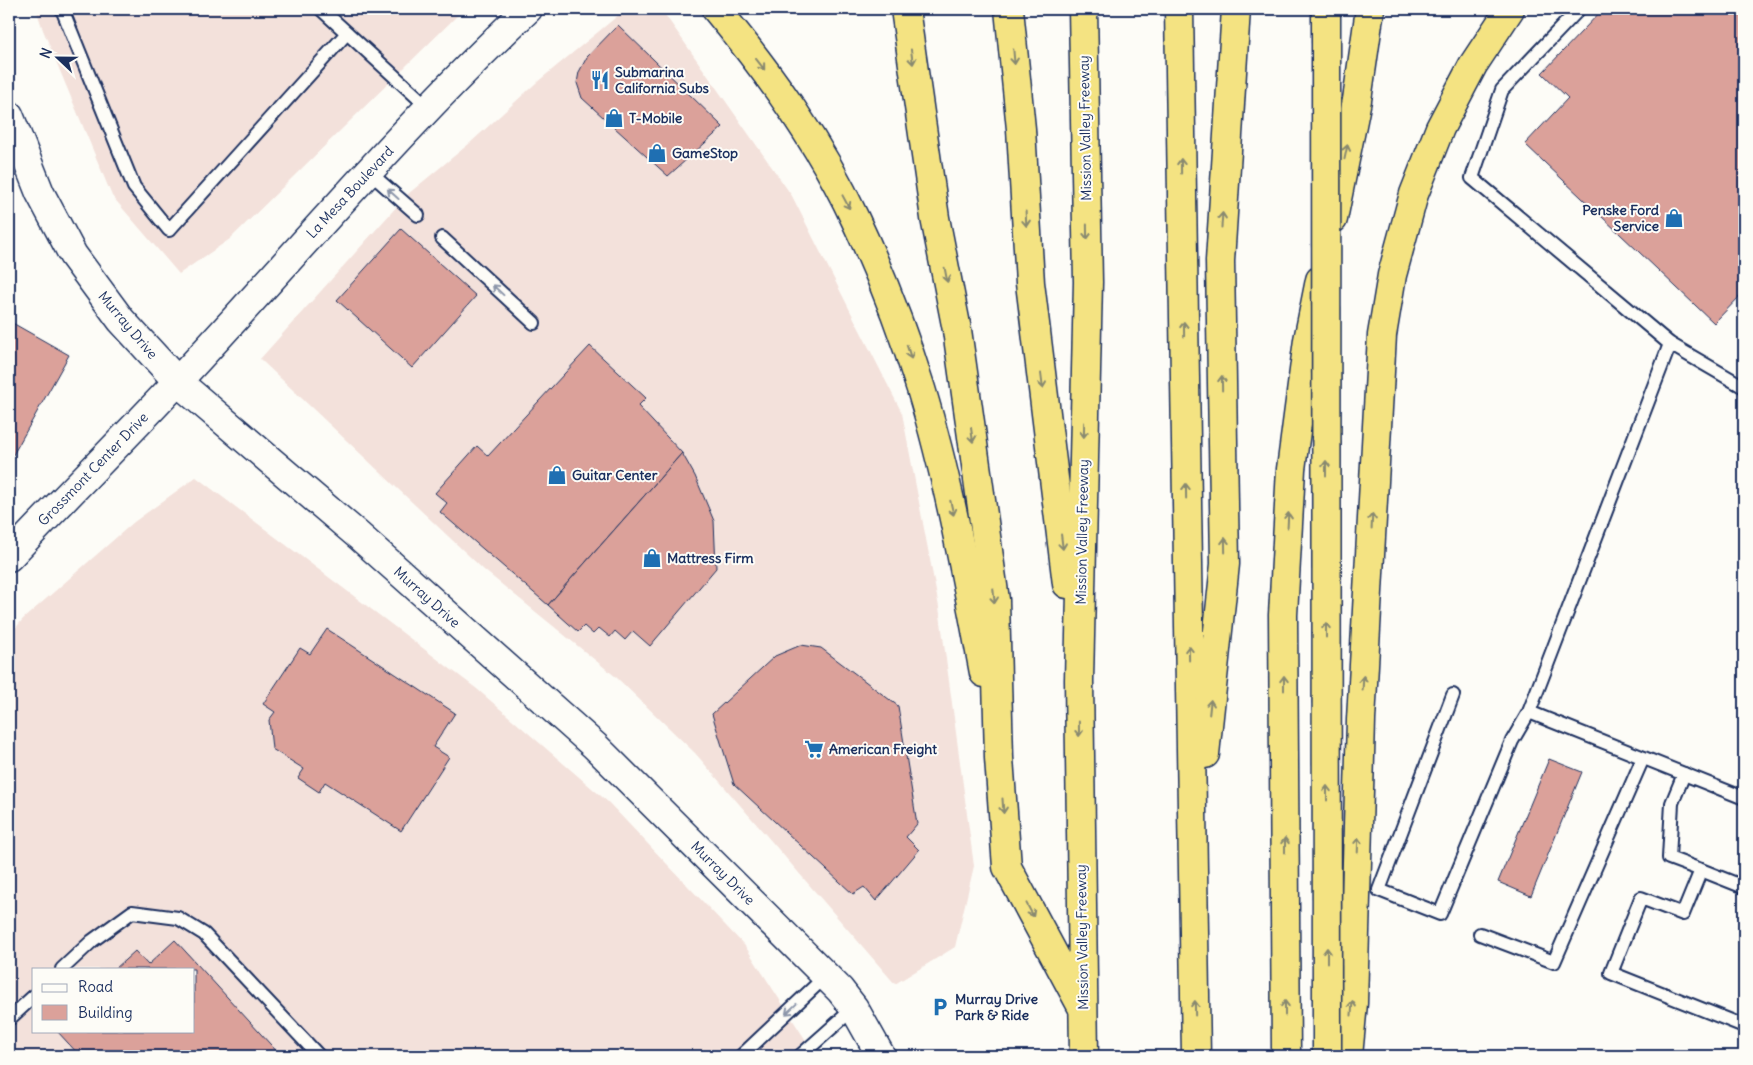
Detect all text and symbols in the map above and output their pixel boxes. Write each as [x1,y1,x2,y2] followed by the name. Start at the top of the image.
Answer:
[32,32,82,82] north arrow
[36,45,56,61] text: N
[907,49,917,65] one-way arrow
[1010,49,1019,65] one-way arrow
[1075,55,1095,201] street label: Mission Valley Freeway
[755,58,766,71] one-way arrow
[615,63,710,97] place label: Submarina California Subs
[589,69,611,91] restaurant icon: Submarina California Subs
[603,107,625,129] shop icon: T-Mobile
[629,109,683,127] place label: T-Mobile
[303,142,397,242] street label: La Mesa Boulevard
[646,142,668,164] shop icon: GameStop
[672,144,738,162] place label: GameStop
[1342,144,1351,160] one-way arrow
[1177,158,1186,174] one-way arrow
[387,188,400,199] one-way arrow
[842,194,851,209] one-way arrow
[1582,201,1660,235] place label: Penske Ford Service
[1663,207,1685,229] shop icon: Penske Ford Service
[1022,211,1031,227] one-way arrow
[1218,213,1227,229] one-way arrow
[1082,224,1092,240] one-way arrow
[942,267,952,283] one-way arrow
[492,284,505,296] one-way arrow
[94,287,162,363] street label: Murray Drive
[1179,321,1189,337] one-way arrow
[904,344,914,360] one-way arrow
[1037,373,1047,389] one-way arrow
[1217,375,1227,391] one-way arrow
[34,408,152,530] street label: Grossmont Center Drive
[1079,422,1089,438] one-way arrow
[967,427,977,443] one-way arrow
[1072,459,1092,605] street label: Mission Valley Freeway
[1321,460,1331,476] one-way arrow
[546,464,568,486] shop icon: Guitar Center
[572,466,658,484] place label: Guitar Center
[1182,483,1191,499] one-way arrow
[948,500,957,516] one-way arrow
[1284,512,1293,528] one-way arrow
[1367,513,1376,529] one-way arrow
[1057,534,1067,550] one-way arrow
[1220,537,1230,554] one-way arrow
[641,547,663,569] shop icon: Mattress Firm
[667,549,754,567] place label: Mattress Firm
[390,563,464,631] street label: Murray Drive
[989,588,999,604] one-way arrow
[1321,622,1331,638] one-way arrow
[1184,646,1194,662] one-way arrow
[1279,675,1289,691] one-way arrow
[1359,675,1368,691] one-way arrow
[1205,699,1215,715] one-way arrow
[1074,720,1084,737] one-way arrow
[803,738,825,760] supermarket icon: American Freight
[829,740,937,758] place label: American Freight
[1322,785,1332,801] one-way arrow
[998,798,1007,814] one-way arrow
[687,837,759,909] street label: Murray Drive
[1280,837,1290,854] one-way arrow
[1353,838,1362,854] one-way arrow
[1072,864,1092,1010] street label: Mission Valley Freeway
[1025,903,1035,918] one-way arrow
[1322,947,1332,964] one-way arrow
[32,968,195,1032] legend
[78,977,113,996] text: Road
[955,990,1038,1024] place label: Murray Drive Park & Ride
[929,996,951,1018] parking icon: Murray Drive Park & Ride
[1190,1000,1200,1016] one-way arrow
[1280,1000,1290,1016] one-way arrow
[1348,1000,1357,1016] one-way arrow
[78,1003,133,1022] text: Building
[785,1003,798,1015] one-way arrow

